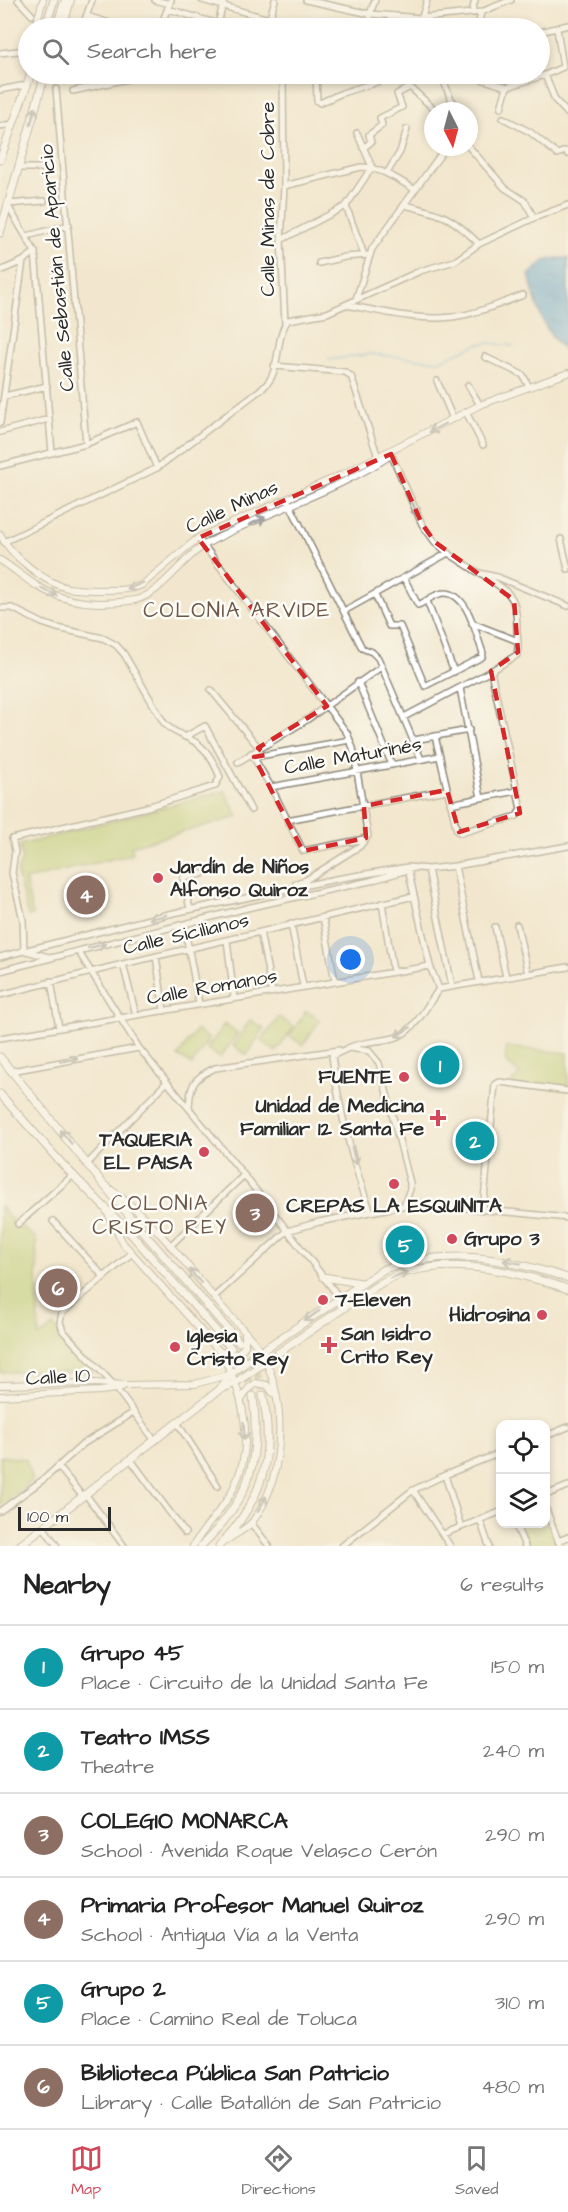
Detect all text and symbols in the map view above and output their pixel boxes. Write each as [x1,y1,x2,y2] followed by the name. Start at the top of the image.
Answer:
[18,18,550,84] search box
[39,35,72,68] icon: search
[87,36,217,67] text: Search here
[254,101,282,296] street label: Calle Minas de Cobre
[424,102,478,156] north arrow
[28,107,39,126] one-way arrow
[32,143,82,393] street label: Calle Sebastián de Aparicio
[429,422,446,434] one-way arrow
[181,473,283,541] street label: Calle Minas
[410,498,421,516] one-way arrow
[248,514,266,526] one-way arrow
[127,581,145,592] one-way arrow
[39,587,57,598] one-way arrow
[143,596,331,625] district label: COLONIA ARVIDE
[282,730,424,782] street label: Calle Maturinés
[169,853,309,904] place label: Jardín de Niños Alfonso Quiroz
[151,871,165,885] marker: Jardín de Niños Alfonso Quiroz
[66,872,106,918] pin: 4
[120,906,252,962] street label: Calle Sicilianos
[149,911,168,923] one-way arrow
[88,939,107,951] one-way arrow
[336,945,365,974] your location
[145,962,279,1012] street label: Calle Romanos
[395,1027,412,1039] one-way arrow
[420,1042,460,1088] pin: 1
[58,1054,78,1065] one-way arrow
[318,1063,392,1091] place label: FUENTE
[397,1070,411,1084] marker: FUENTE
[240,1092,425,1143] place label: Unidad de Medicina Familiar 12 Santa Fe
[429,1109,447,1127] marker: Unidad de Medicina Familiar 12 Santa Fe
[456,1118,494,1164] pin: 2
[98,1126,192,1177] place label: TAQUERIA EL PAISA
[59,1129,72,1145] one-way arrow
[197,1145,211,1159] marker: TAQUERIA EL PAISA
[348,1146,360,1165] one-way arrow
[387,1177,401,1191] marker: CREPAS LA ESQUINITA
[92,1189,228,1242] district label: COLONIA CRISTO REY
[236,1190,274,1236] pin: 3
[286,1192,502,1220] place label: CREPAS LA ESQUINITA
[386,1222,424,1268] pin: 5
[464,1225,540,1253] place label: Grupo 3
[445,1232,459,1246] marker: Grupo 3
[503,1256,522,1267] one-way arrow
[38,1266,78,1310] pin: 6
[188,1269,202,1284] one-way arrow
[389,1269,408,1280] one-way arrow
[334,1286,411,1314] place label: 7-Eleven
[316,1293,330,1307] marker: 7-Eleven
[449,1301,531,1329] place label: Hidrosina
[535,1308,549,1322] marker: Hidrosina
[304,1310,321,1322] one-way arrow
[340,1320,433,1372] place label: San Isidro Crito Rey
[187,1322,289,1374] place label: Iglesia Cristo Rey
[322,1338,336,1352] marker: San Isidro Crito Rey
[168,1340,182,1354] marker: Iglesia Cristo Rey
[25,1361,91,1393] street label: Calle 10
[239,1420,250,1440] one-way arrow
[496,1420,550,1528] map controls
[496,1420,550,1474] button: locate
[496,1474,550,1528] button: layers
[257,1495,269,1513] one-way arrow
[18,1504,111,1532] scale bar
[27,1506,68,1528] text: 100 m
[24,1567,111,1603] text: Nearby
[460,1571,544,1599] text: 6 results
[81,1638,184,1669] text: Grupo 45
[42,1653,45,1681] text: 1
[491,1653,544,1681] text: 150 m
[81,1669,428,1697] text: Place · Circuito de la Unidad Santa Fe
[81,1722,210,1753] text: Teatro IMSS
[38,1737,49,1765] text: 2
[483,1737,544,1765] text: 240 m
[81,1753,154,1781] text: Theatre
[81,1806,288,1837] text: COLEGIO MONARCA
[38,1821,49,1849] text: 3
[485,1821,544,1849] text: 290 m
[81,1837,437,1865] text: School · Avenida Roque Velasco Cerón
[81,1890,423,1921] text: Primaria Profesor Manuel Quiroz
[37,1905,50,1933] text: 4
[485,1905,544,1933] text: 290 m
[81,1921,358,1949] text: School · Antigua Vía a la Venta
[81,1974,166,2005] text: Grupo 2
[36,1989,51,2017] text: 5
[495,1989,544,2017] text: 310 m
[81,2005,357,2033] text: Place · Camino Real de Toluca
[81,2058,389,2089] text: Biblioteca Pública San Patricio
[37,2073,50,2101] text: 6
[481,2073,544,2101] text: 480 m
[81,2089,441,2117] text: Library · Calle Batallón de San Patricio
[70,2142,103,2200] tab: Map
[242,2142,316,2200] tab: Directions
[455,2142,498,2200] tab: Saved

